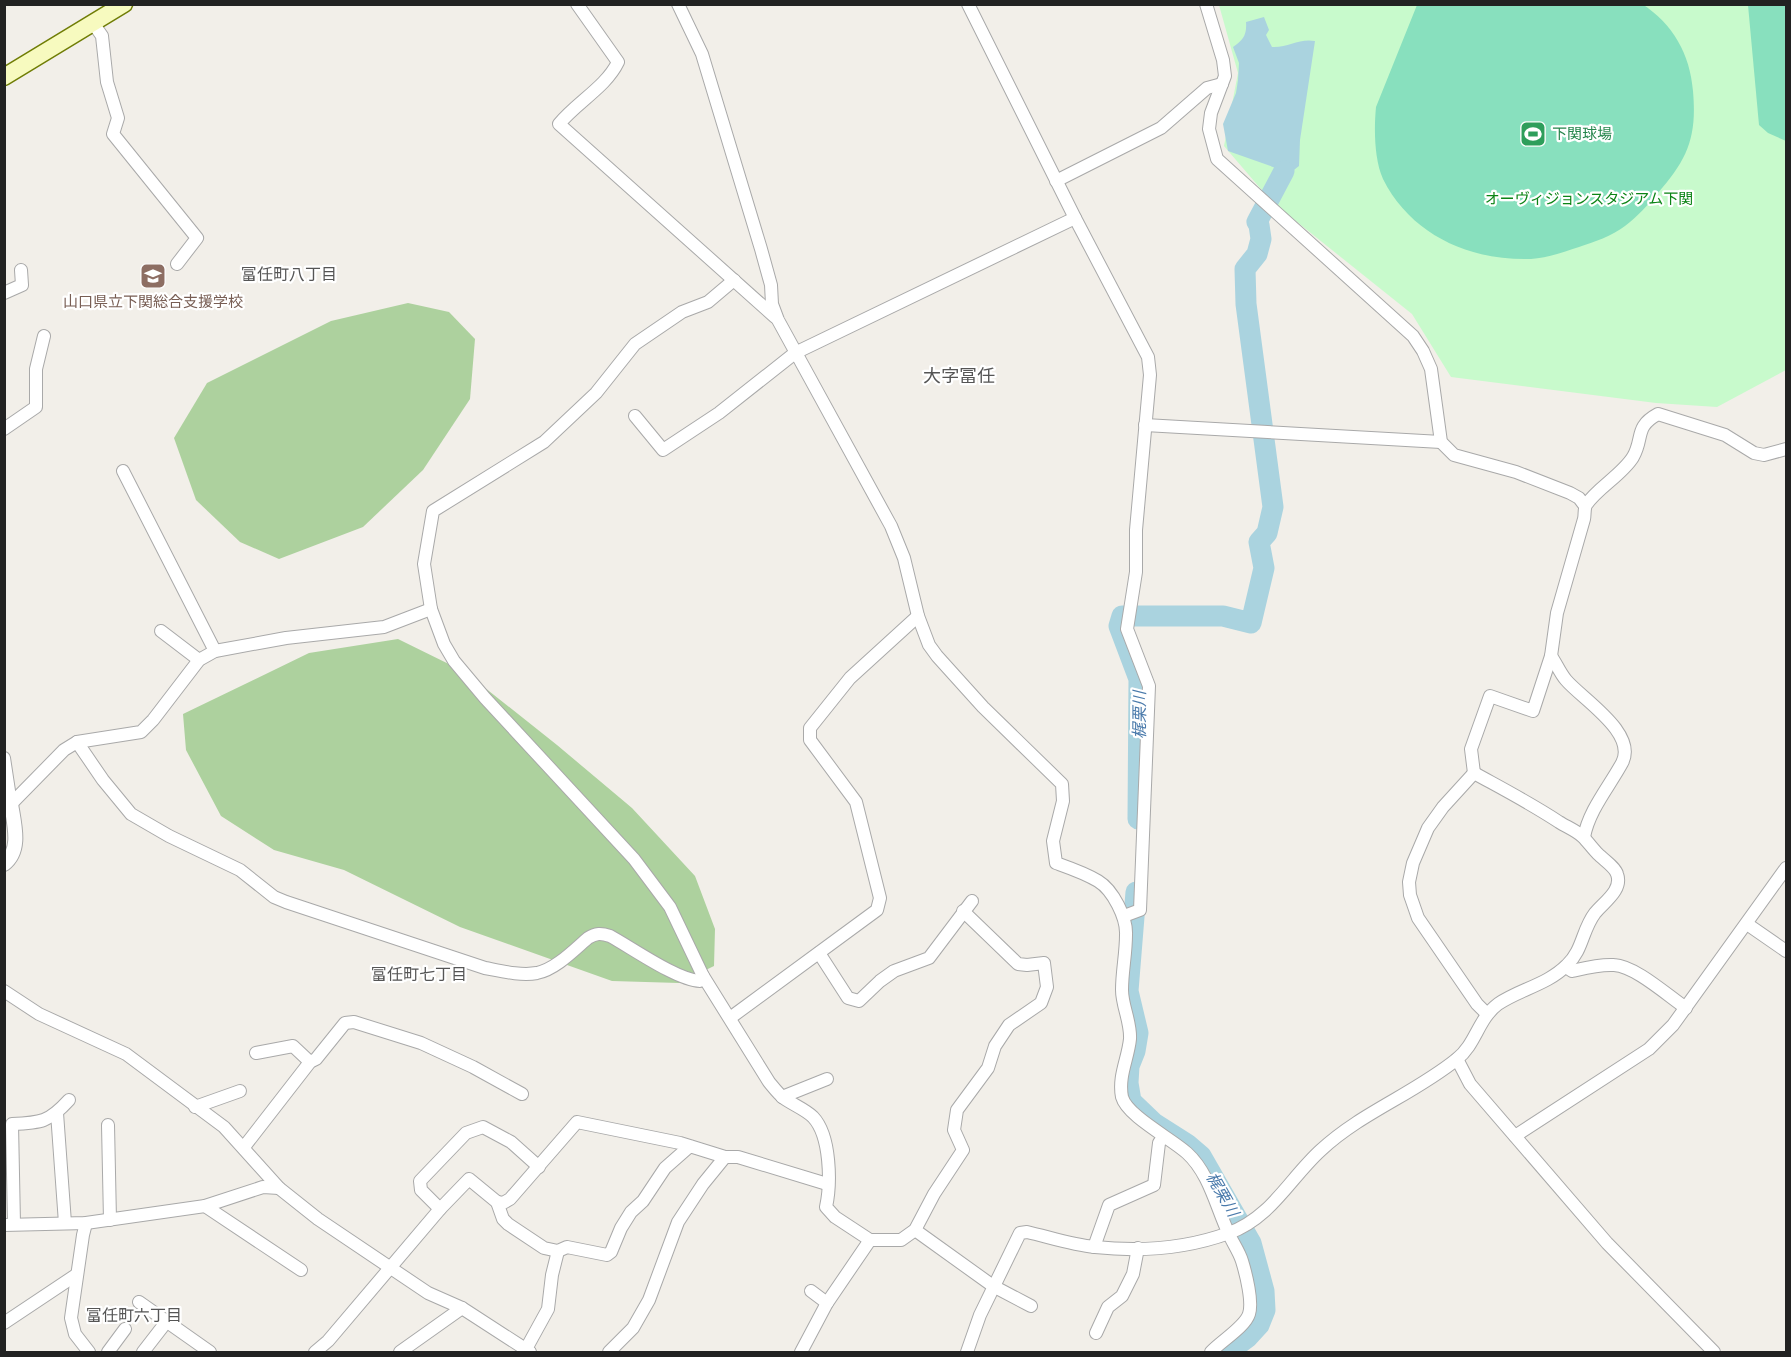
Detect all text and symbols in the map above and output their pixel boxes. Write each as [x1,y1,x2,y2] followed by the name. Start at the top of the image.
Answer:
[1518,119,1548,149] sports icon: 下関球場
[1552,124,1612,143] place label: 下関球場
[1485,189,1693,208] park label: オーヴィジョンスタジアム下関
[138,261,168,291] school or university icon: 山口県立下関総合支援学校
[241,264,337,284] district label: 富任町八丁目
[63,292,243,311] place label: 山口県立下関総合支援学校
[923,364,995,387] district label: 大字冨任
[1129,689,1149,739] water label: 梶栗川
[371,964,467,984] district label: 富任町七丁目
[1202,1168,1245,1222] water label: 梶栗川
[86,1305,182,1325] district label: 富任町六丁目

